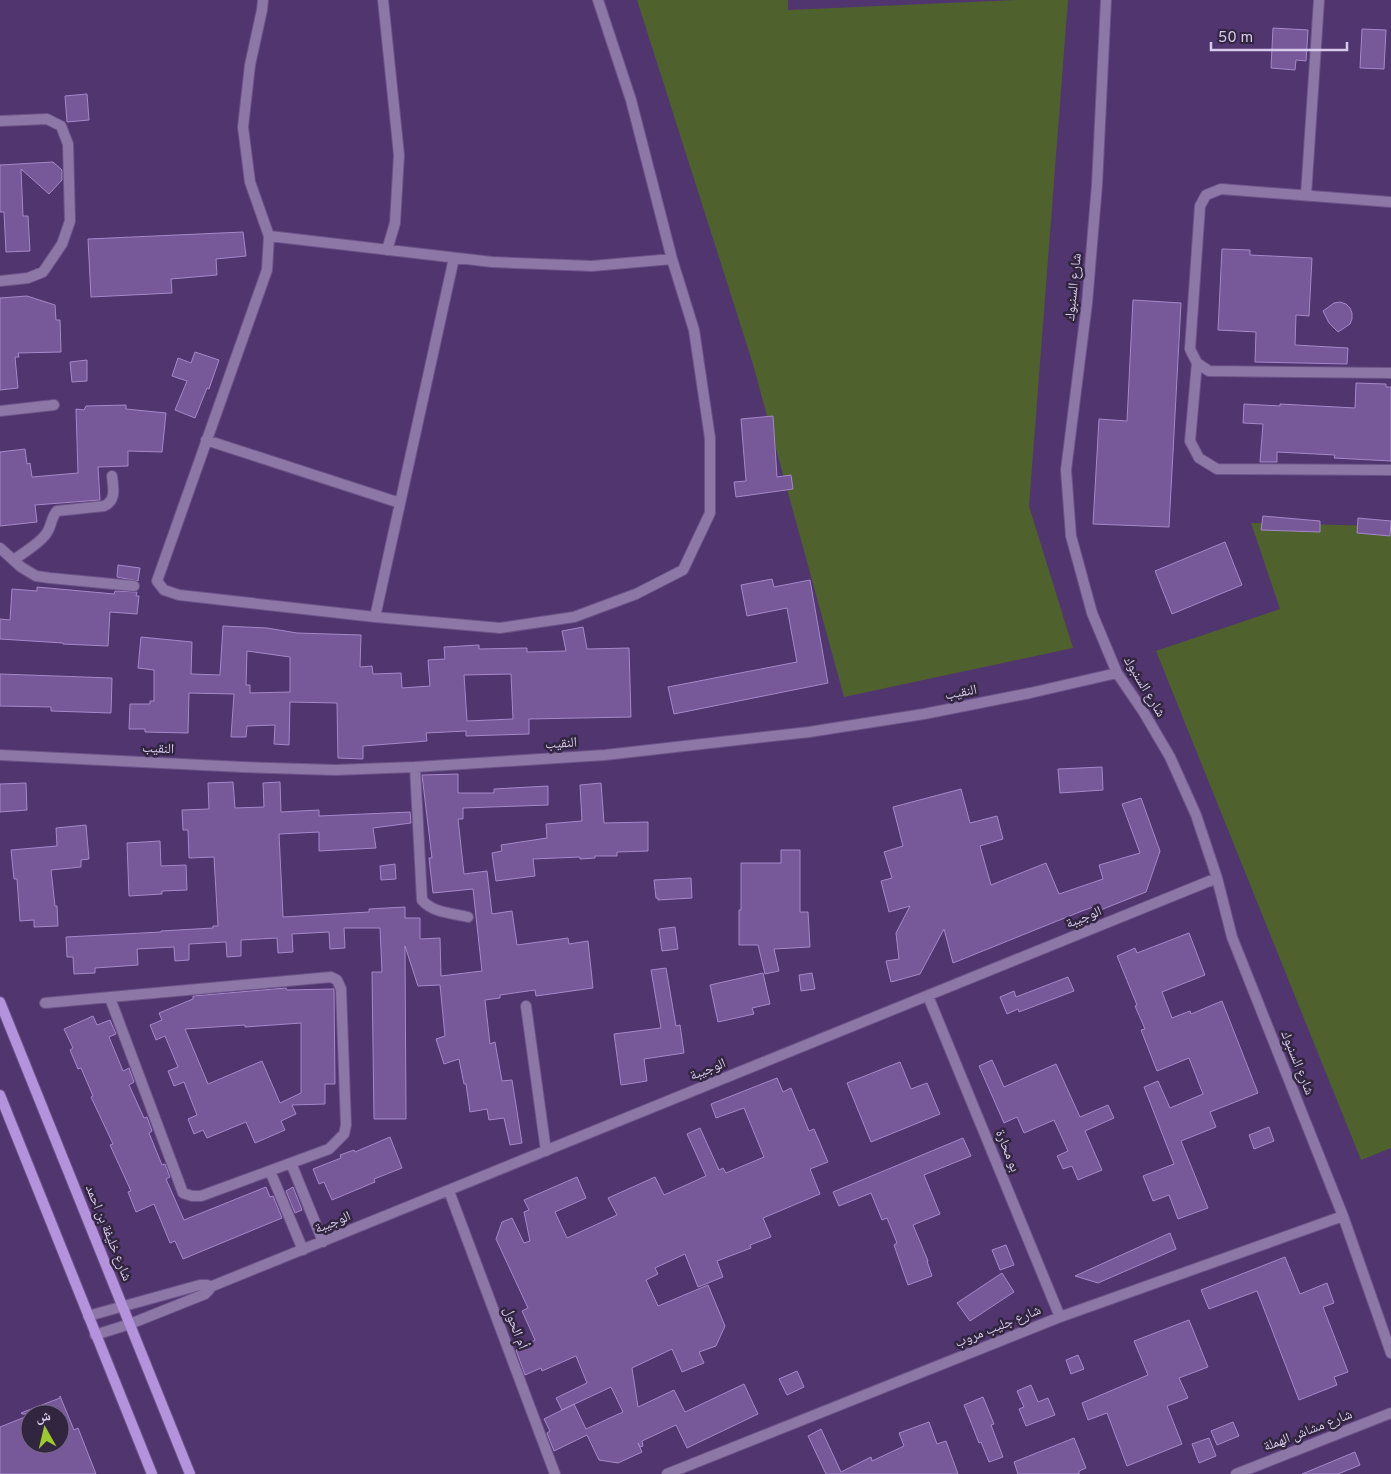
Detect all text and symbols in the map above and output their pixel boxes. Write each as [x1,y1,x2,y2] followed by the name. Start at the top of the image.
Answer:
[1211,20,1347,52] scale bar
[1218,29,1253,48] text: 50 m
[1062,252,1086,322] street label: شارع السنبوك
[1119,653,1169,721] street label: شارع السنبوك
[944,682,978,704] street label: النقيب
[544,734,578,754] street label: النقيب
[141,740,175,758] street label: النقيب
[1064,903,1104,933] street label: الوجيبة
[1276,1028,1318,1098] street label: شارع السنبوك
[688,1055,728,1085] street label: الوجيبة
[991,1127,1023,1175] street label: بو محارة
[81,1182,135,1284] street label: شارع خليفة بن احمد
[313,1208,353,1238] street label: الوجيبة
[952,1302,1044,1352] street label: شارع جليب مروب
[499,1304,532,1352] street label: أم الحول
[20,1404,70,1454] north arrow
[1261,1406,1355,1456] street label: شارع مشاش الهملة
[35,1408,52,1427] text: ش

